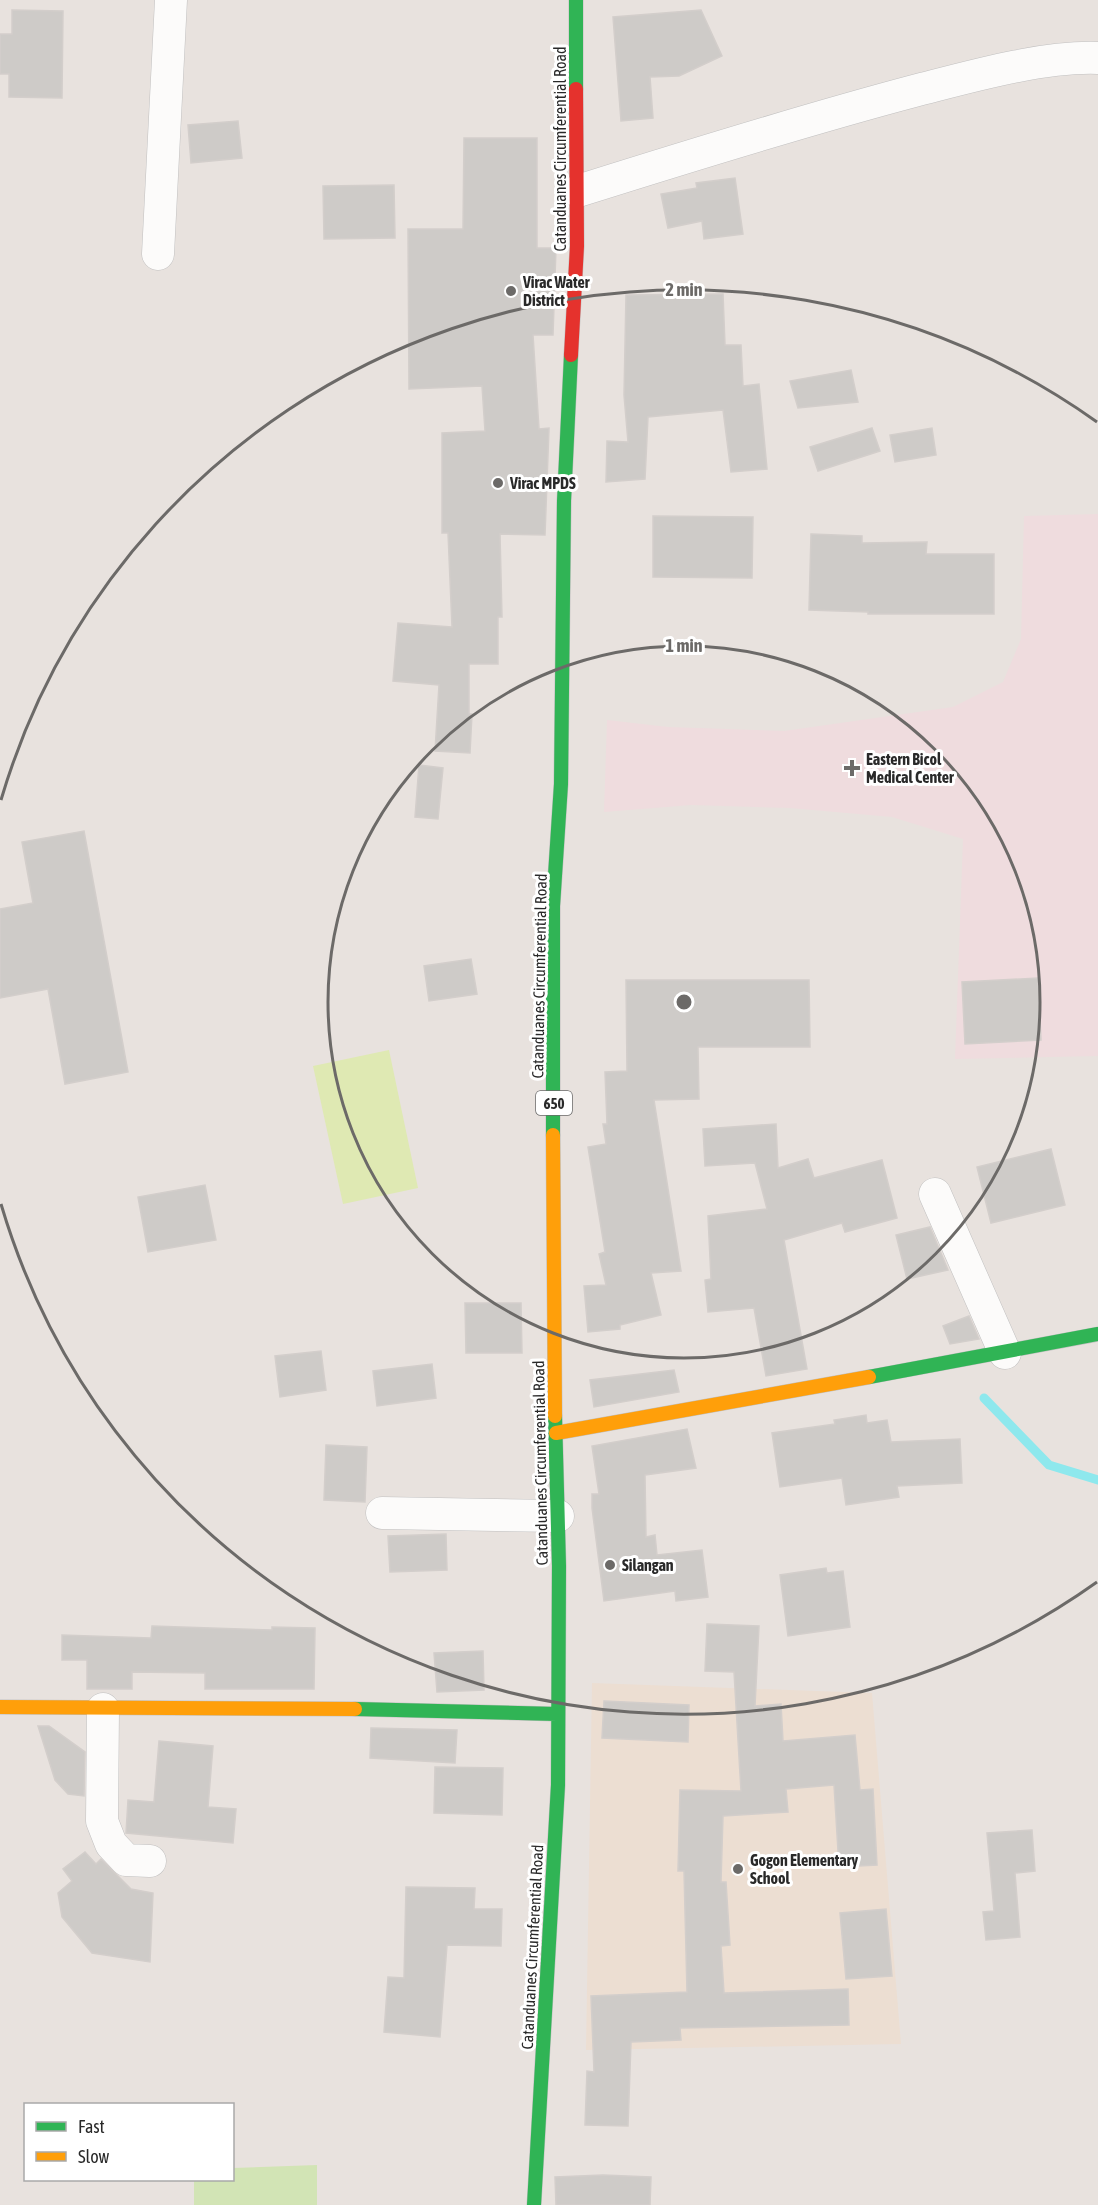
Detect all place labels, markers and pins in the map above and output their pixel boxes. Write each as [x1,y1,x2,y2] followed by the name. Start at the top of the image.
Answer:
[522,273,590,309] place label: Virac Water District
[504,284,518,298] marker: Virac Water District
[509,474,576,492] place label: Virac MPDS
[491,476,505,490] marker: Virac MPDS
[866,750,954,786] place label: Eastern Bicol Medical Center
[843,759,861,777] marker: Eastern Bicol Medical Center
[674,992,694,1012] centre of rings
[622,1556,674,1574] place label: Silangan
[603,1558,617,1572] marker: Silangan
[750,1851,859,1887] place label: Gogon Elementary School
[731,1862,745,1876] marker: Gogon Elementary School

